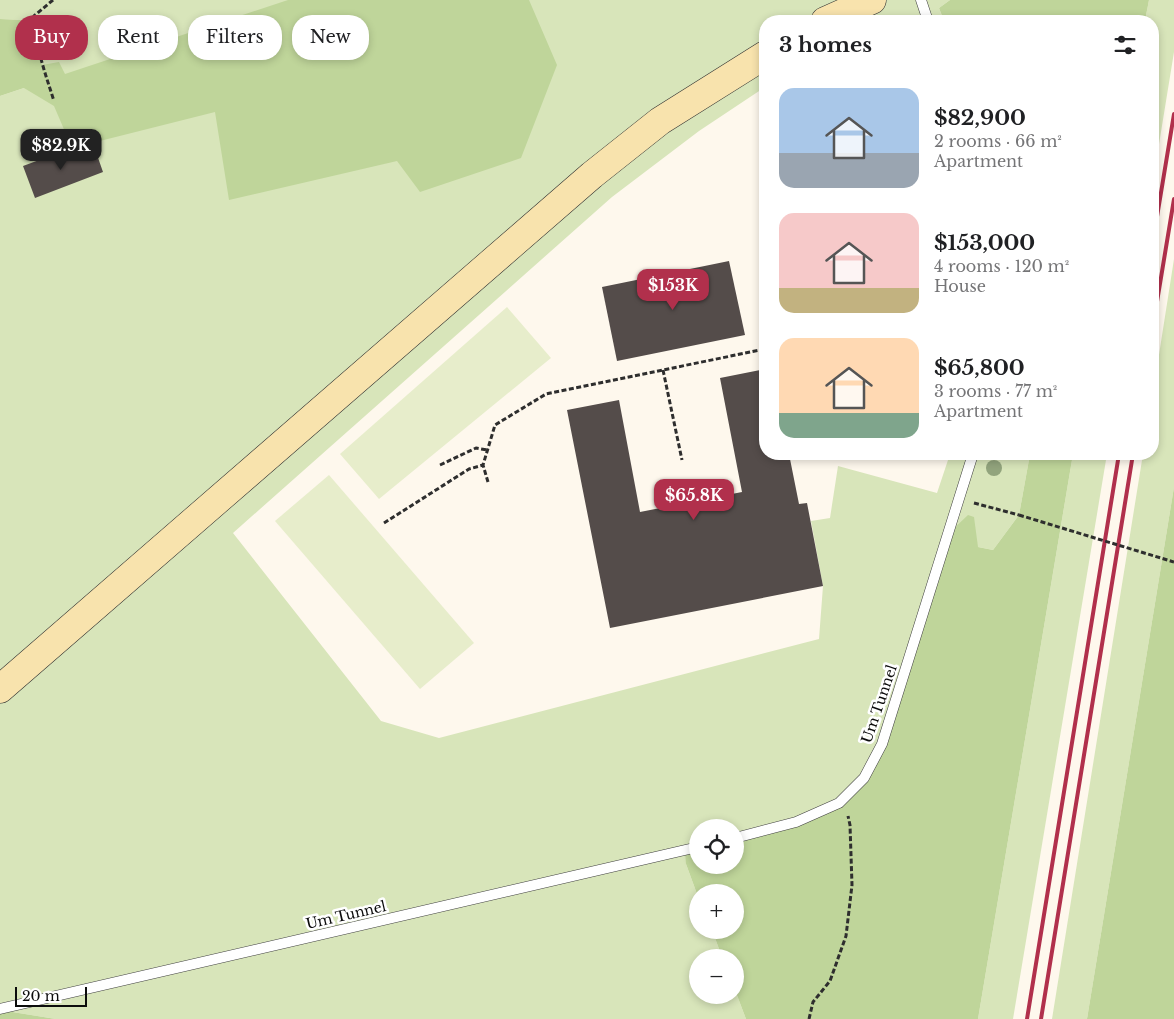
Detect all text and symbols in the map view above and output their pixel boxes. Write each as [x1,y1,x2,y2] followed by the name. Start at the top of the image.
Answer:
[15,15,88,60] chip: Buy
[98,15,178,60] chip: Rent
[188,15,282,60] chip: Filters
[292,15,369,60] chip: New
[1111,31,1139,59] icon: filters
[779,32,872,58] text: 3 homes
[934,105,1026,131] text: $82,900
[819,108,879,168] icon: home
[20,128,102,171] pin: $82.9K
[934,131,1062,151] text: 2 rooms · 66 m²
[32,135,90,155] text: $82.9K
[934,151,1023,171] text: Apartment
[934,230,1035,256] text: $153,000
[819,233,879,293] icon: home
[934,256,1069,276] text: 4 rooms · 120 m²
[638,268,708,311] pin: $153K
[648,275,698,295] text: $153K
[934,276,986,296] text: House
[934,355,1025,381] text: $65,800
[819,358,879,418] icon: home
[934,381,1057,401] text: 3 rooms · 77 m²
[934,401,1023,421] text: Apartment
[653,478,735,521] pin: $65.8K
[665,485,723,505] text: $65.8K
[857,662,901,746] street label: Um Tunnel
[689,819,744,1004] map controls
[689,819,744,874] button: locate
[689,884,744,939] button: +
[304,897,388,933] street label: Um Tunnel
[689,949,744,1004] button: −
[15,984,88,1007] scale bar
[22,987,60,1005] text: 20 m

